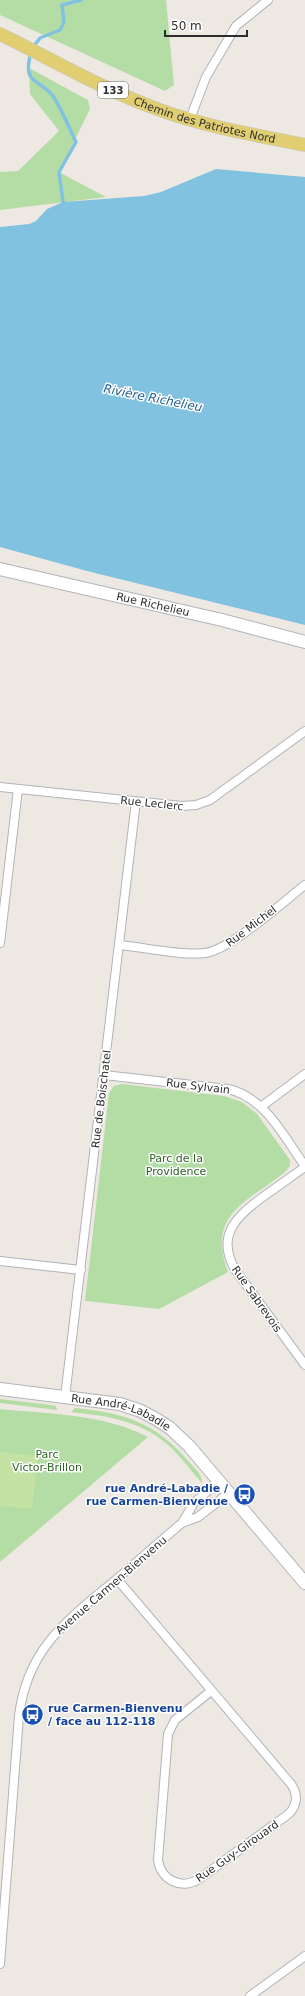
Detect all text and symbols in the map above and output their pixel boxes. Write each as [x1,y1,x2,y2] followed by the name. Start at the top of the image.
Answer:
[165,12,247,38] scale bar
[171,19,202,33] text: 50 m
[98,82,128,98] road number: 133
[132,94,277,146] street label: Chemin des Patriotes Nord
[102,382,204,415] water label: Rivière Richelieu
[115,590,191,619] street label: Rue Richelieu
[120,794,184,813] street label: Rue Leclerc
[224,903,279,950] street label: Rue Michel
[89,1049,114,1149] street label: Rue de Boischatel
[165,1076,231,1097] street label: Rue Sylvain
[146,1152,207,1178] park label: Parc de la Providence
[229,1264,284,1335] street label: Rue Sabrevois
[70,1392,173,1434] street label: Rue André-Labadie
[12,1448,82,1474] park label: Parc Victor-Brillon
[231,1481,257,1507] bus stop icon: rue André-Labadie / rue Carmen-Bienvenue
[86,1482,229,1508] place label: rue André-Labadie / rue Carmen-Bienvenue
[53,1534,169,1637] street label: Avenue Carmen-Bienvenu
[19,1701,45,1727] bus stop icon: rue Carmen-Bienvenu / face au 112-118
[48,1702,183,1728] place label: rue Carmen-Bienvenu / face au 112-118
[193,1818,281,1885] street label: Rue Guy-Girouard

